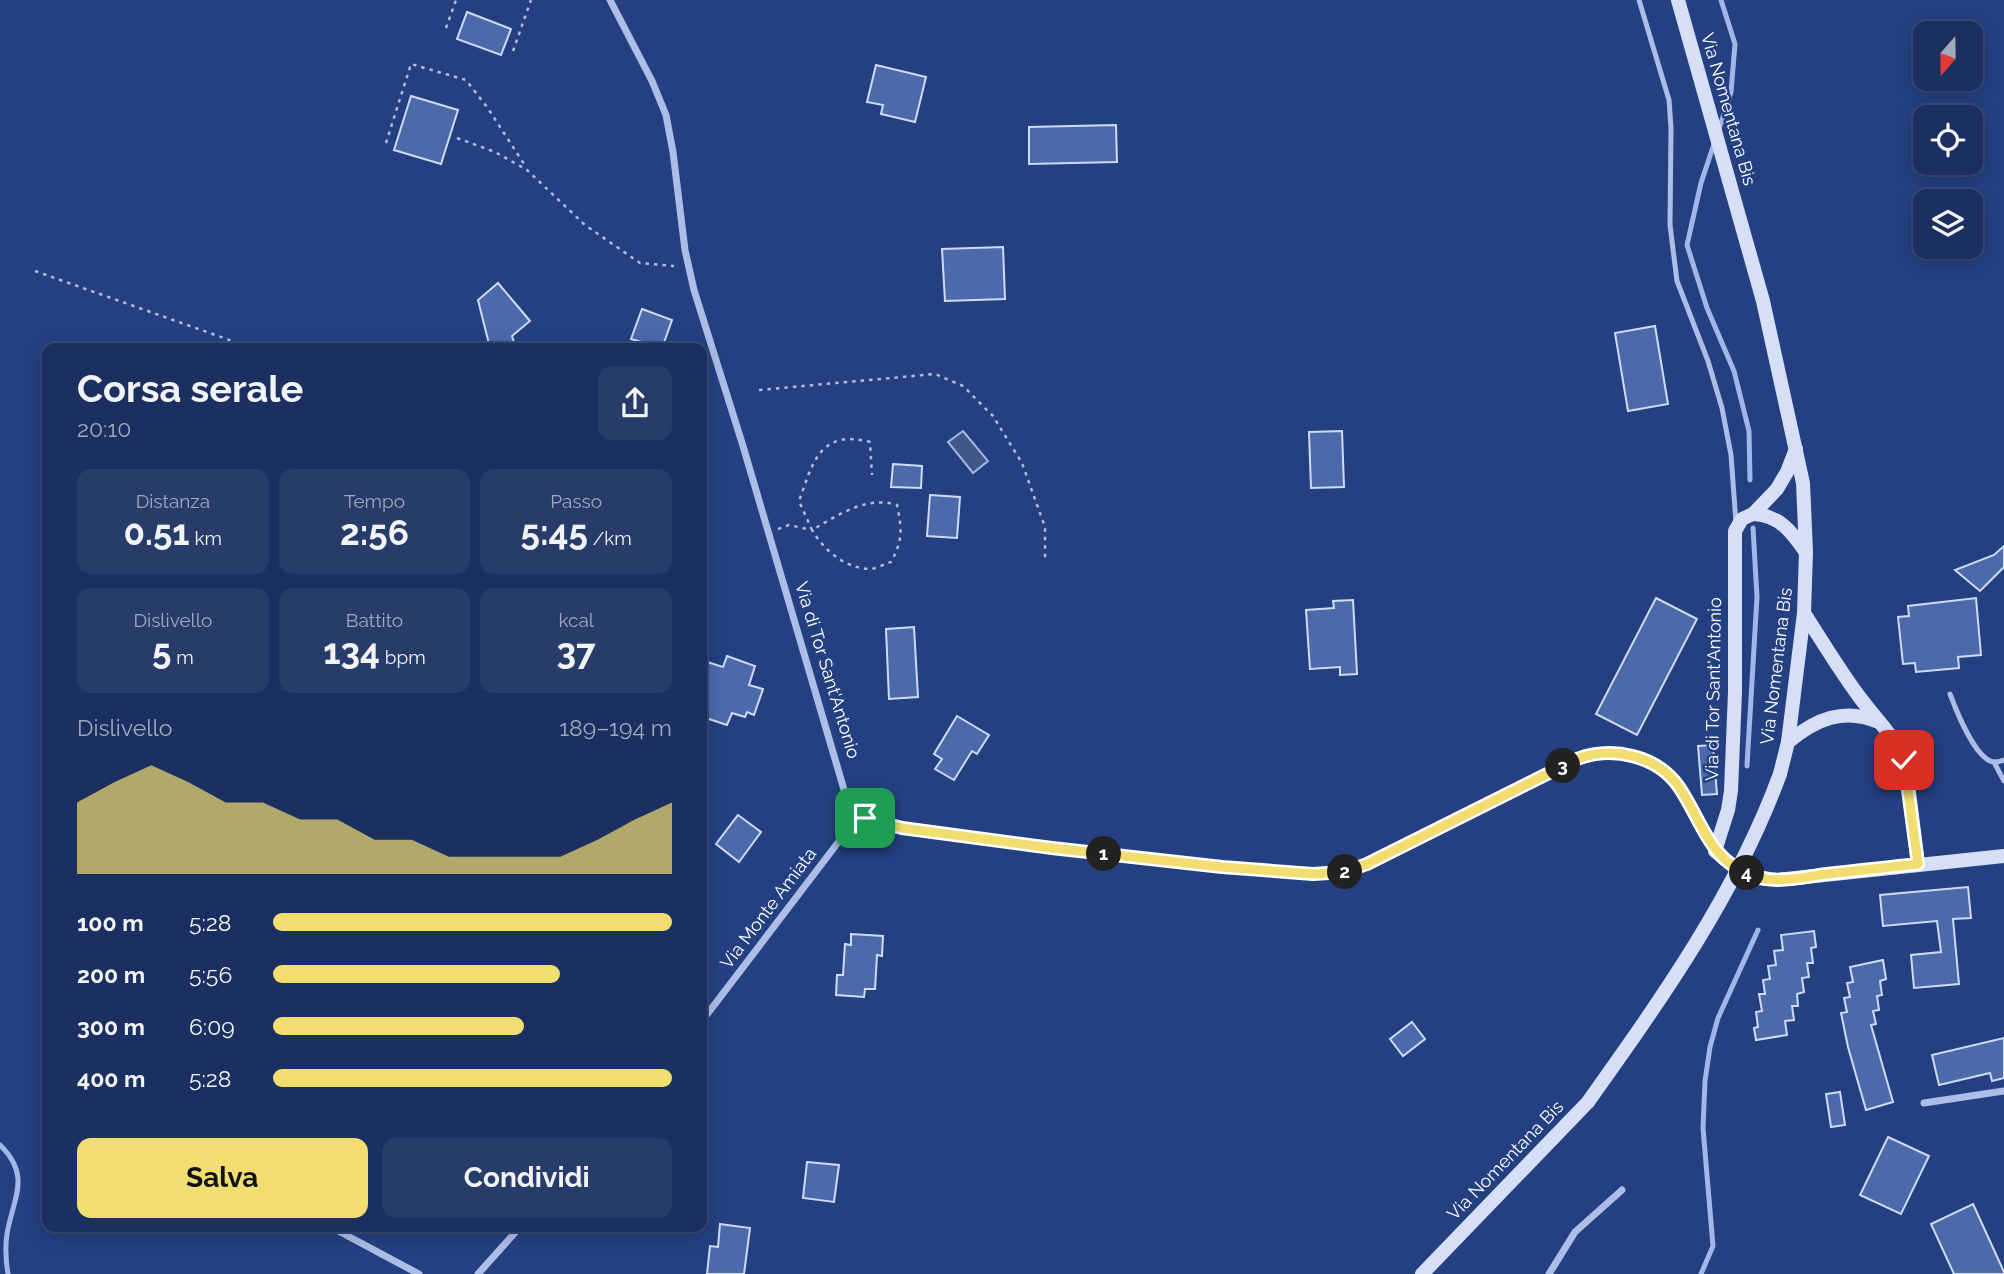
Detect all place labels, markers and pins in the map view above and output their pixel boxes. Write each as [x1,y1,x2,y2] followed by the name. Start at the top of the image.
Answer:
[1874,730,1934,790] pin
[1546,748,1580,784] pin: 3
[835,788,895,848] pin
[1086,836,1122,872] pin: 1
[1328,854,1362,890] pin: 2
[1730,856,1764,890] pin: 4

